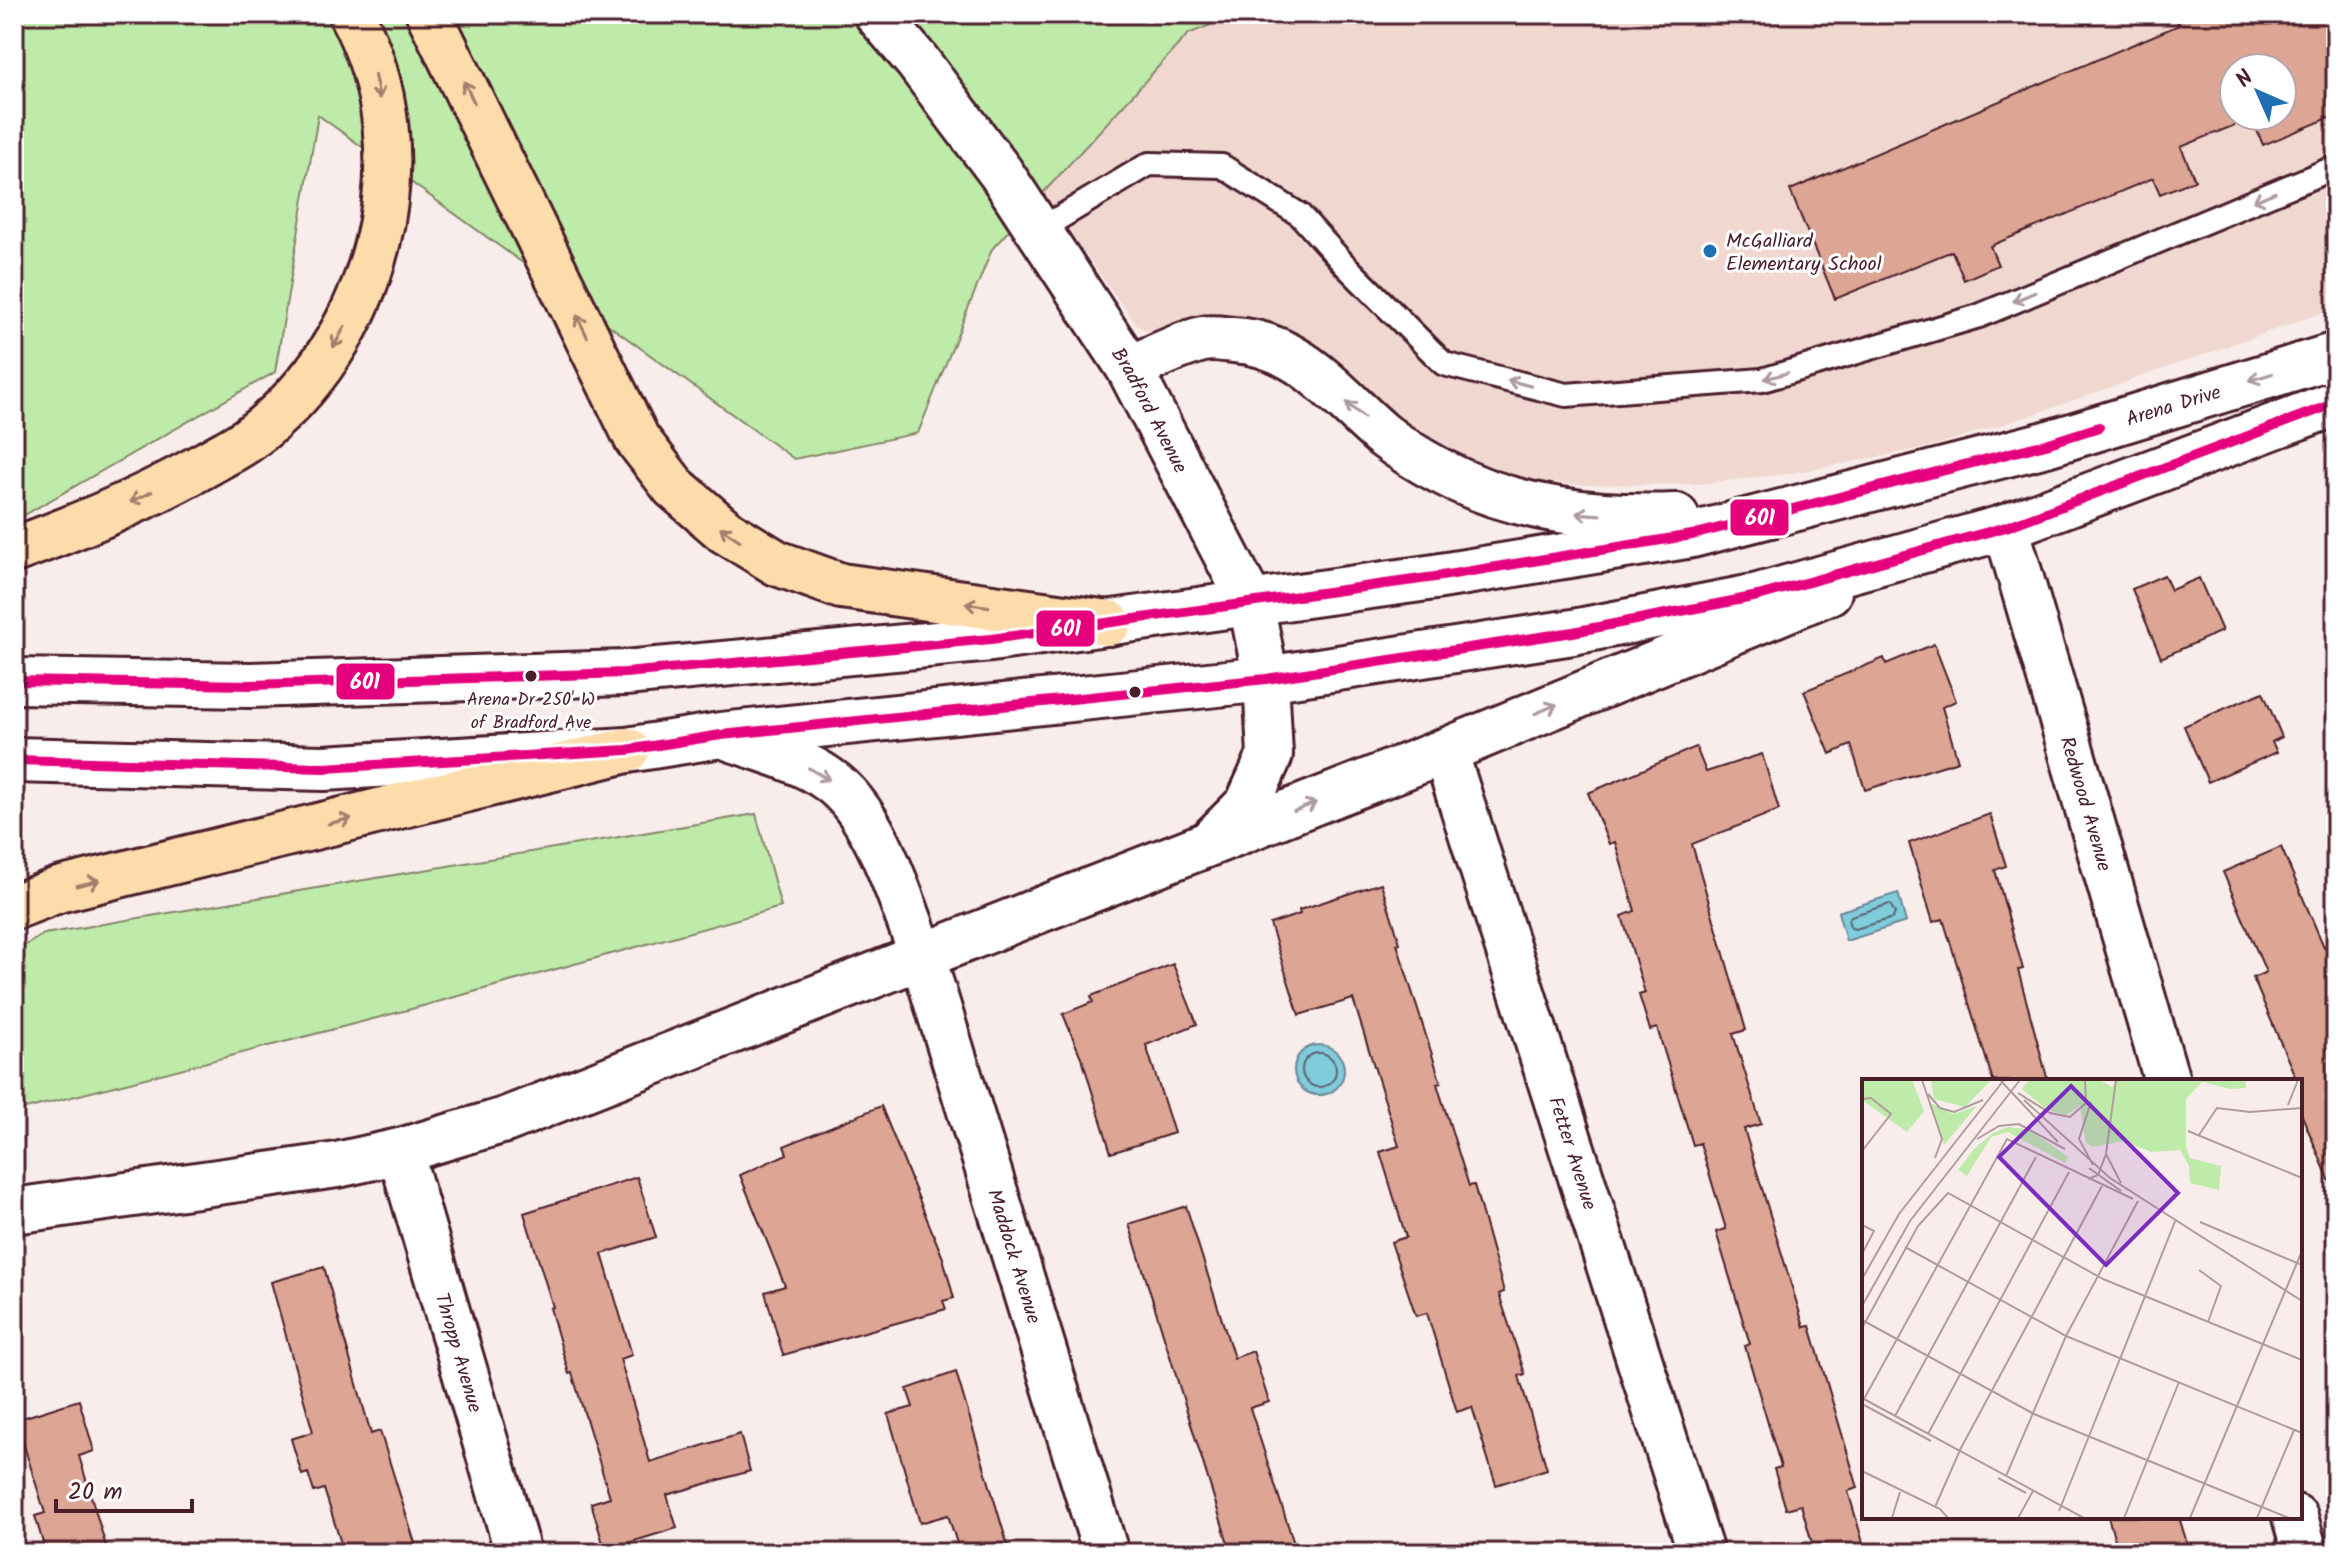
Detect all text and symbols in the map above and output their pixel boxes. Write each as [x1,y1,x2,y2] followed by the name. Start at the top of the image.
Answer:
[2218,52,2298,132] north arrow
[2228,62,2263,97] text: N
[370,74,385,100] one-way arrow
[460,80,476,104] one-way arrow
[2252,191,2277,206] one-way arrow
[1726,226,1882,281] place label: McGalliard Elementary School
[1701,242,1719,260] marker: McGalliard Elementary School
[2012,291,2037,306] one-way arrow
[574,314,589,338] one-way arrow
[331,325,347,349] one-way arrow
[1102,342,1195,480] street label: Bradford Avenue
[1764,369,1790,384] one-way arrow
[2249,371,2274,386] one-way arrow
[1507,375,1533,390] one-way arrow
[2122,377,2225,437] street label: Arena Drive
[1346,401,1366,419] one-way arrow
[129,490,153,506] one-way arrow
[1729,498,1790,537] line badge: 601
[1745,502,1775,537] text: 601
[1575,506,1602,521] one-way arrow
[720,526,742,542] one-way arrow
[965,597,990,612] one-way arrow
[1035,609,1096,648] line badge: 601
[1051,613,1081,648] text: 601
[335,662,396,701] line badge: 601
[350,666,380,701] text: 601
[523,668,539,684] marker: Arena Dr 250' W of Bradford Ave
[1127,684,1143,700] unlabelled marker
[467,686,595,738] place label: Arena Dr 250' W of Bradford Ave
[1533,701,1558,716] one-way arrow
[2050,733,2119,875] street label: Redwood Avenue
[807,766,830,782] one-way arrow
[1292,798,1317,813] one-way arrow
[327,812,353,827] one-way arrow
[75,875,100,890] one-way arrow
[1862,1079,2302,1519] inset map
[1538,1093,1605,1214] street label: Fetter Avenue
[977,1185,1049,1328] street label: Maddock Avenue
[425,1289,490,1417] street label: Thropp Avenue
[56,1463,192,1513] scale bar
[68,1473,123,1512] text: 20 m

